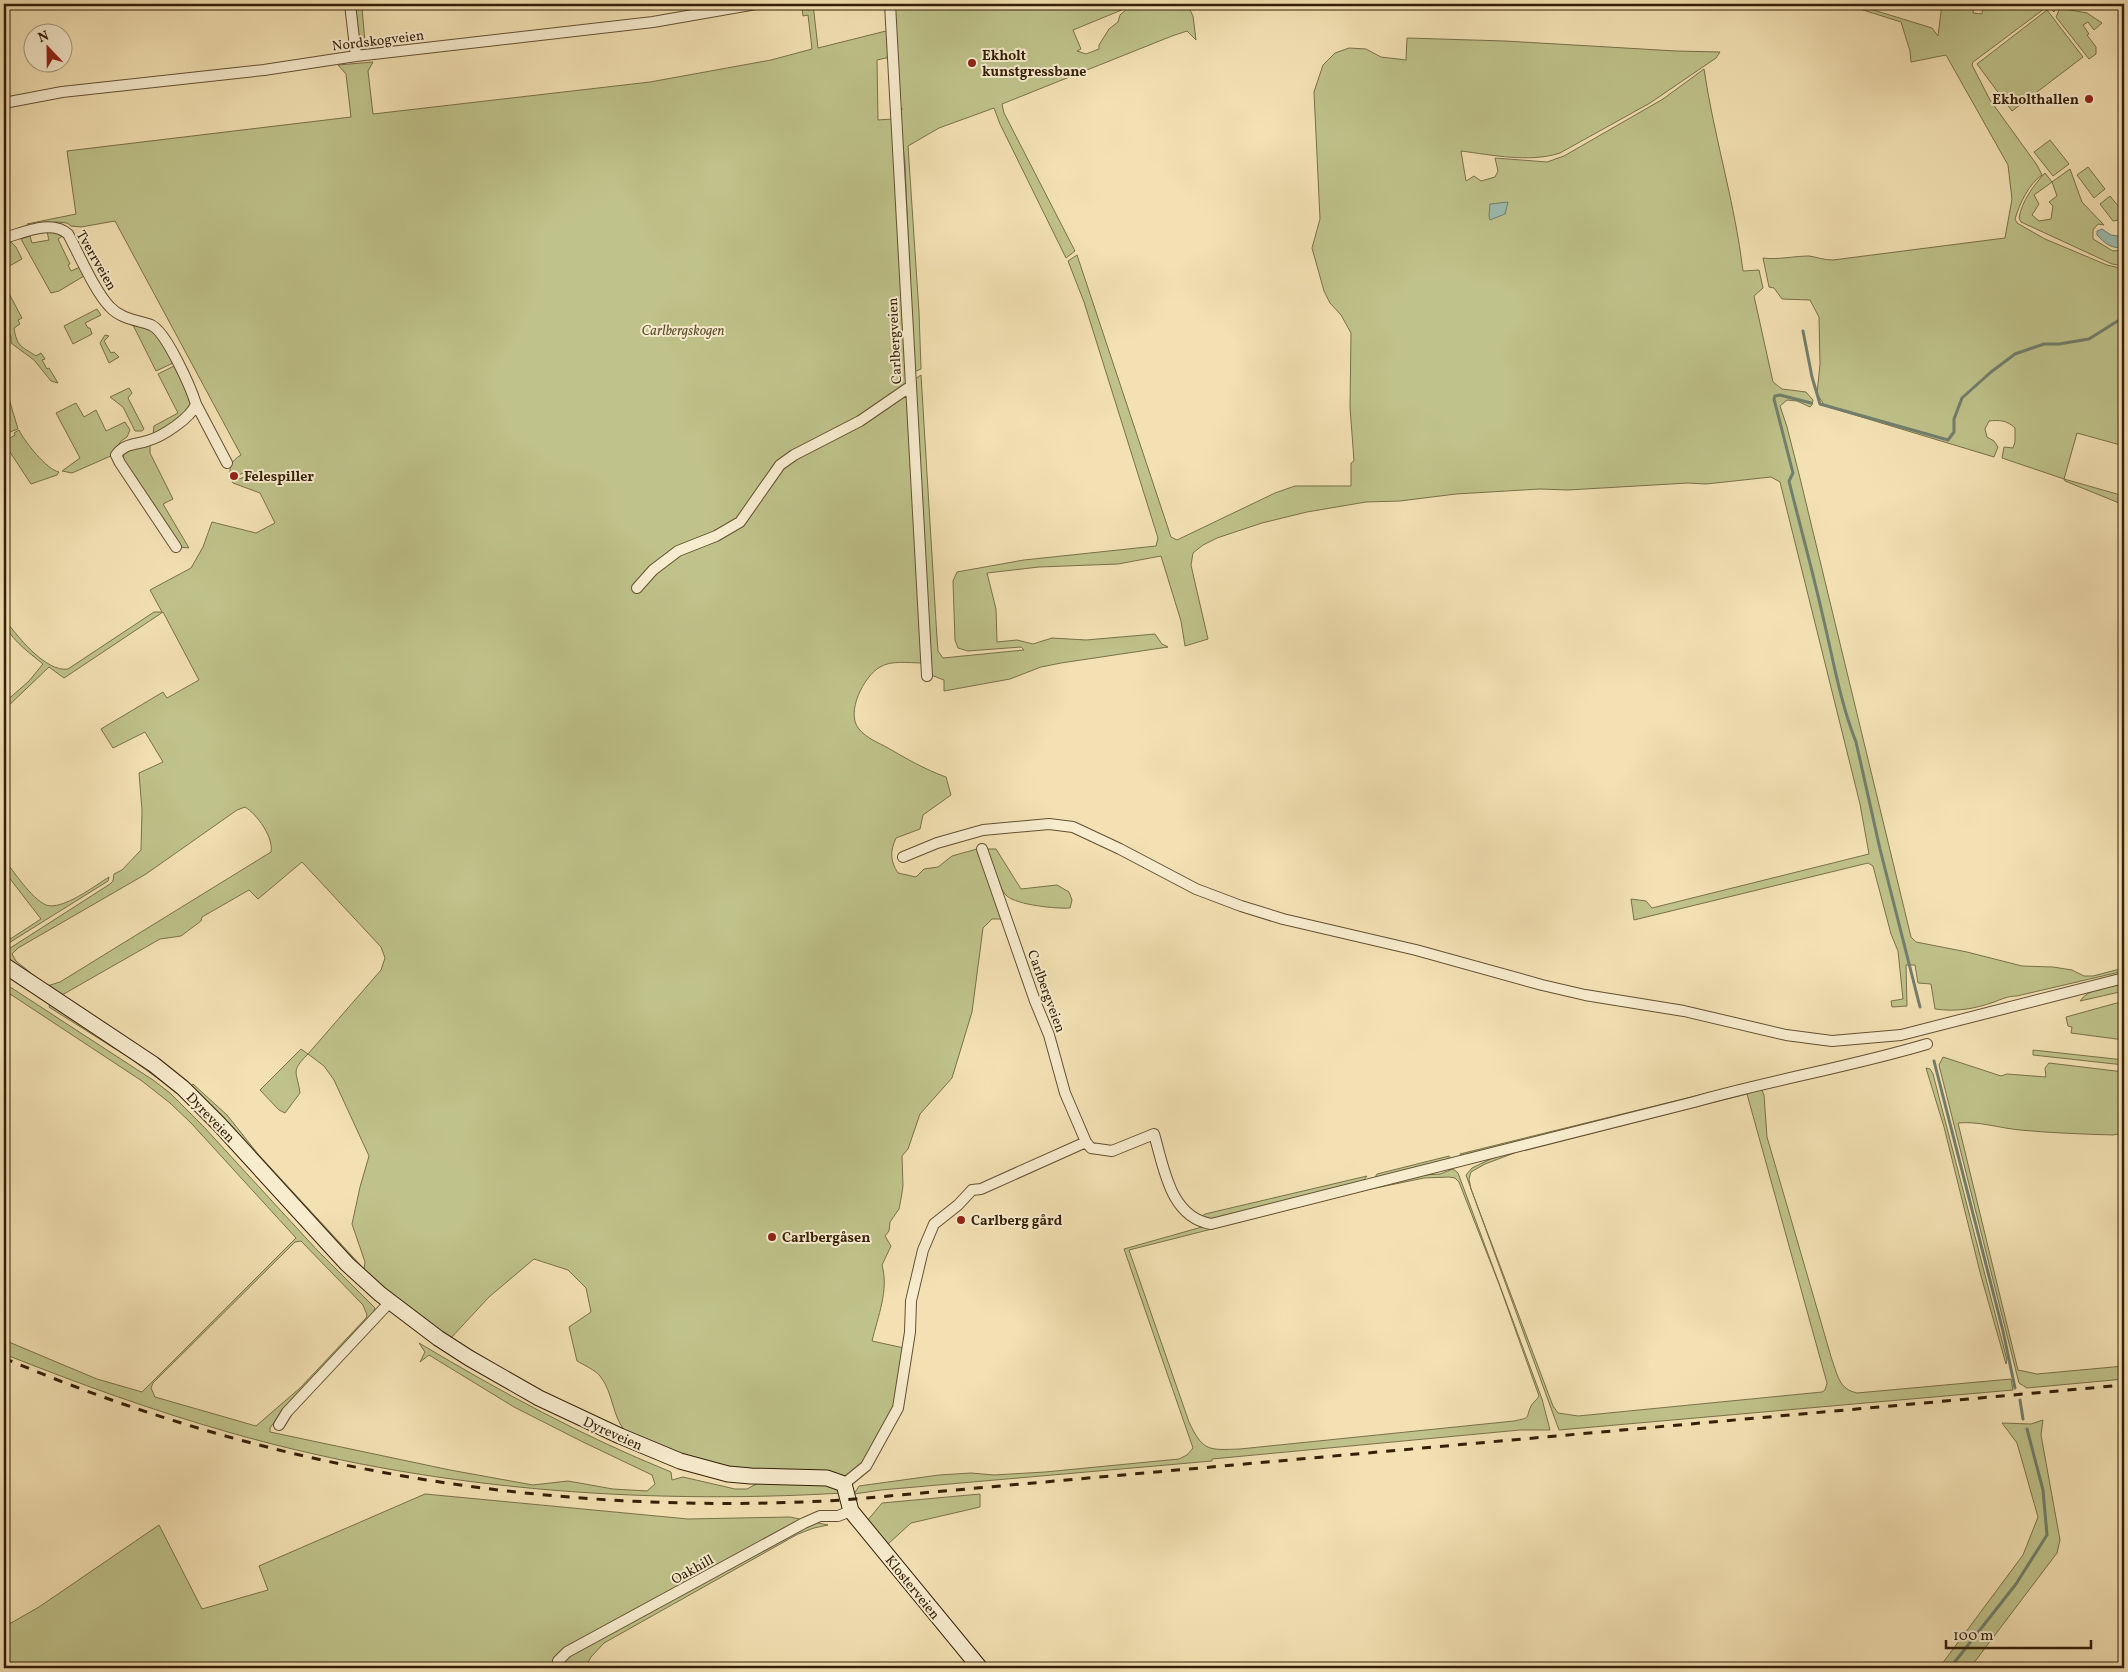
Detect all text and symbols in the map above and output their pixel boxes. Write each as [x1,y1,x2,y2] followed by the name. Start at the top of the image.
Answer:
[22,22,72,72] north arrow
[331,26,425,57] street label: Nordskogveien
[35,27,52,48] text: N
[982,47,1086,82] place label: Ekholt kunstgressbane
[966,57,978,69] marker: Ekholt kunstgressbane
[1992,91,2079,110] place label: Ekholthallen
[2083,93,2095,105] marker: Ekholthallen
[71,227,120,294] street label: Tverrveien
[884,297,907,385] street label: Carlbergveien
[641,322,725,341] park label: Carlbergskogen
[244,468,314,487] place label: Felespiller
[228,470,240,482] marker: Felespiller
[1022,948,1069,1035] street label: Carlbergveien
[181,1089,239,1147] street label: Dyreveien
[971,1212,1063,1231] place label: Carlberg gård
[955,1214,967,1226] marker: Carlberg gård
[782,1229,870,1248] place label: Carlbergåsen
[766,1231,778,1243] marker: Carlbergåsen
[580,1413,645,1456] street label: Dyreveien
[668,1551,717,1590] street label: Oakhill
[880,1552,944,1624] street label: Klosterveien
[1946,1617,2090,1649] scale bar
[1953,1626,1993,1647] text: 100 m

